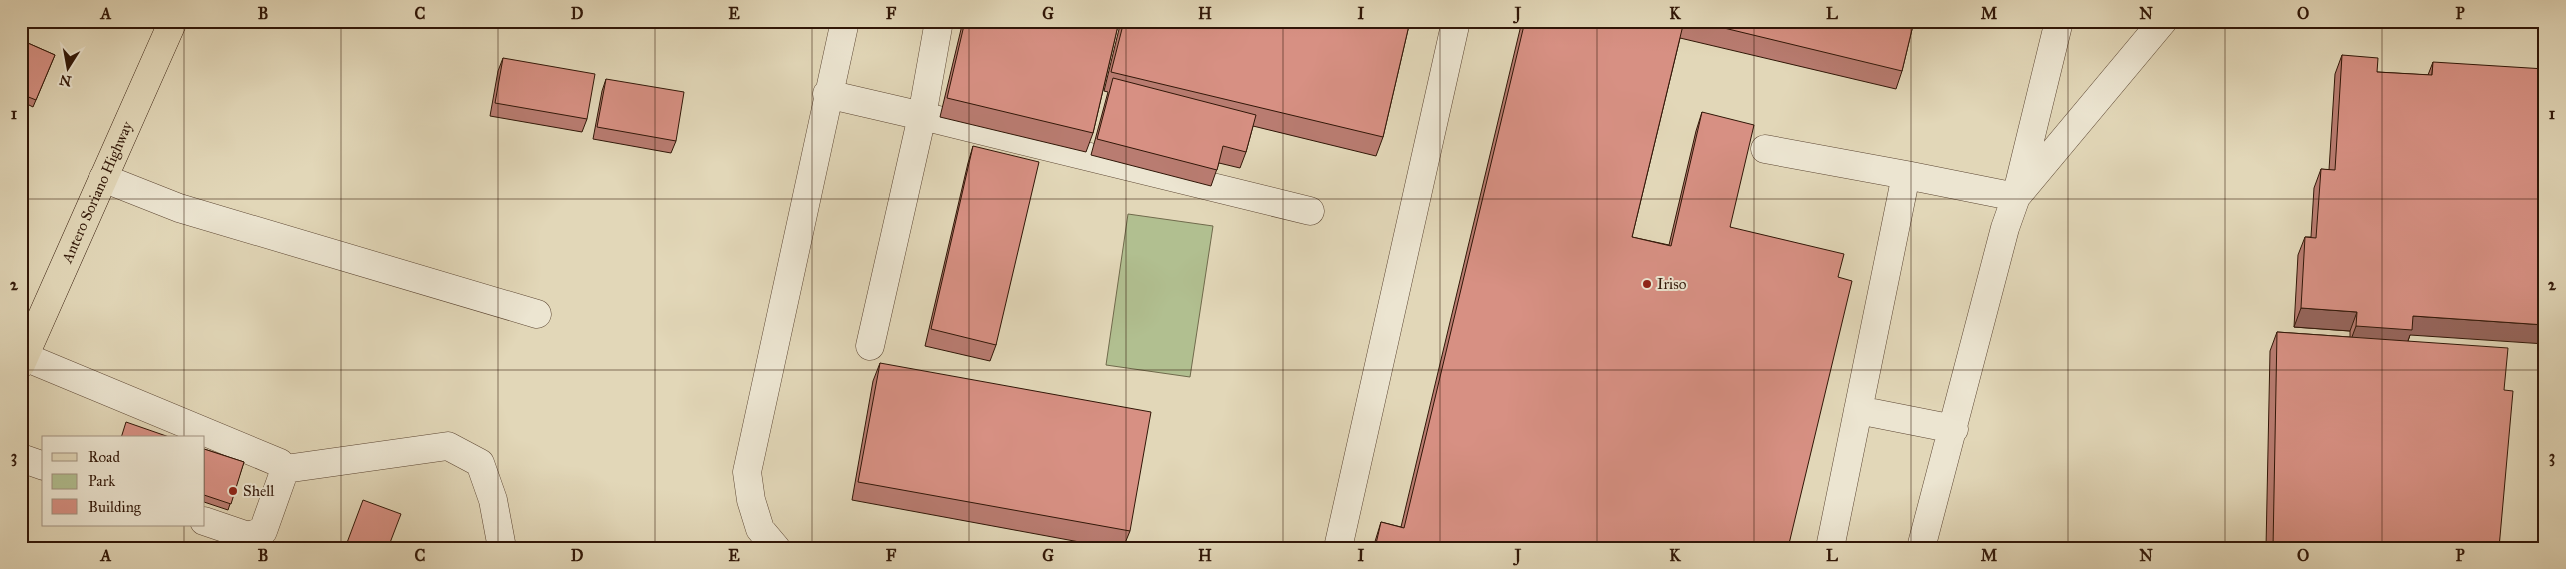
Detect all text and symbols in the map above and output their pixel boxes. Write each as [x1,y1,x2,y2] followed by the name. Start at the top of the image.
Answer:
[100,4,112,23] text: A
[258,4,268,23] text: B
[415,4,426,23] text: C
[571,4,584,23] text: D
[728,4,740,23] text: E
[886,4,897,23] text: F
[1042,4,1054,23] text: G
[1198,4,1212,23] text: H
[1358,4,1365,23] text: I
[1513,4,1522,24] text: J
[1669,4,1681,23] text: K
[1826,4,1838,23] text: L
[1981,4,1998,23] text: M
[2139,4,2153,23] text: N
[2297,4,2309,23] text: O
[2455,4,2465,23] text: P
[42,42,92,92] north arrow
[58,71,73,90] text: N
[11,104,18,123] text: 1
[2549,104,2556,123] text: 1
[58,118,137,267] street label: Antero Soriano Highway
[10,275,19,294] text: 2
[1657,275,1687,293] place label: Iriso
[2548,275,2557,294] text: 2
[1641,278,1653,290] marker: Iriso
[42,436,205,526] legend
[11,447,17,467] text: 3
[2549,447,2555,467] text: 3
[88,448,120,466] text: Road
[88,472,115,490] text: Park
[243,482,275,500] place label: Shell
[227,485,239,497] marker: Shell
[88,498,142,516] text: Building
[100,546,112,565] text: A
[258,546,268,565] text: B
[415,546,426,565] text: C
[571,546,584,565] text: D
[728,546,740,565] text: E
[886,546,897,565] text: F
[1042,546,1054,565] text: G
[1198,546,1212,565] text: H
[1358,546,1365,565] text: I
[1513,546,1522,566] text: J
[1669,546,1681,565] text: K
[1826,546,1838,565] text: L
[1981,546,1998,565] text: M
[2139,546,2153,565] text: N
[2297,546,2309,565] text: O
[2455,546,2465,565] text: P

